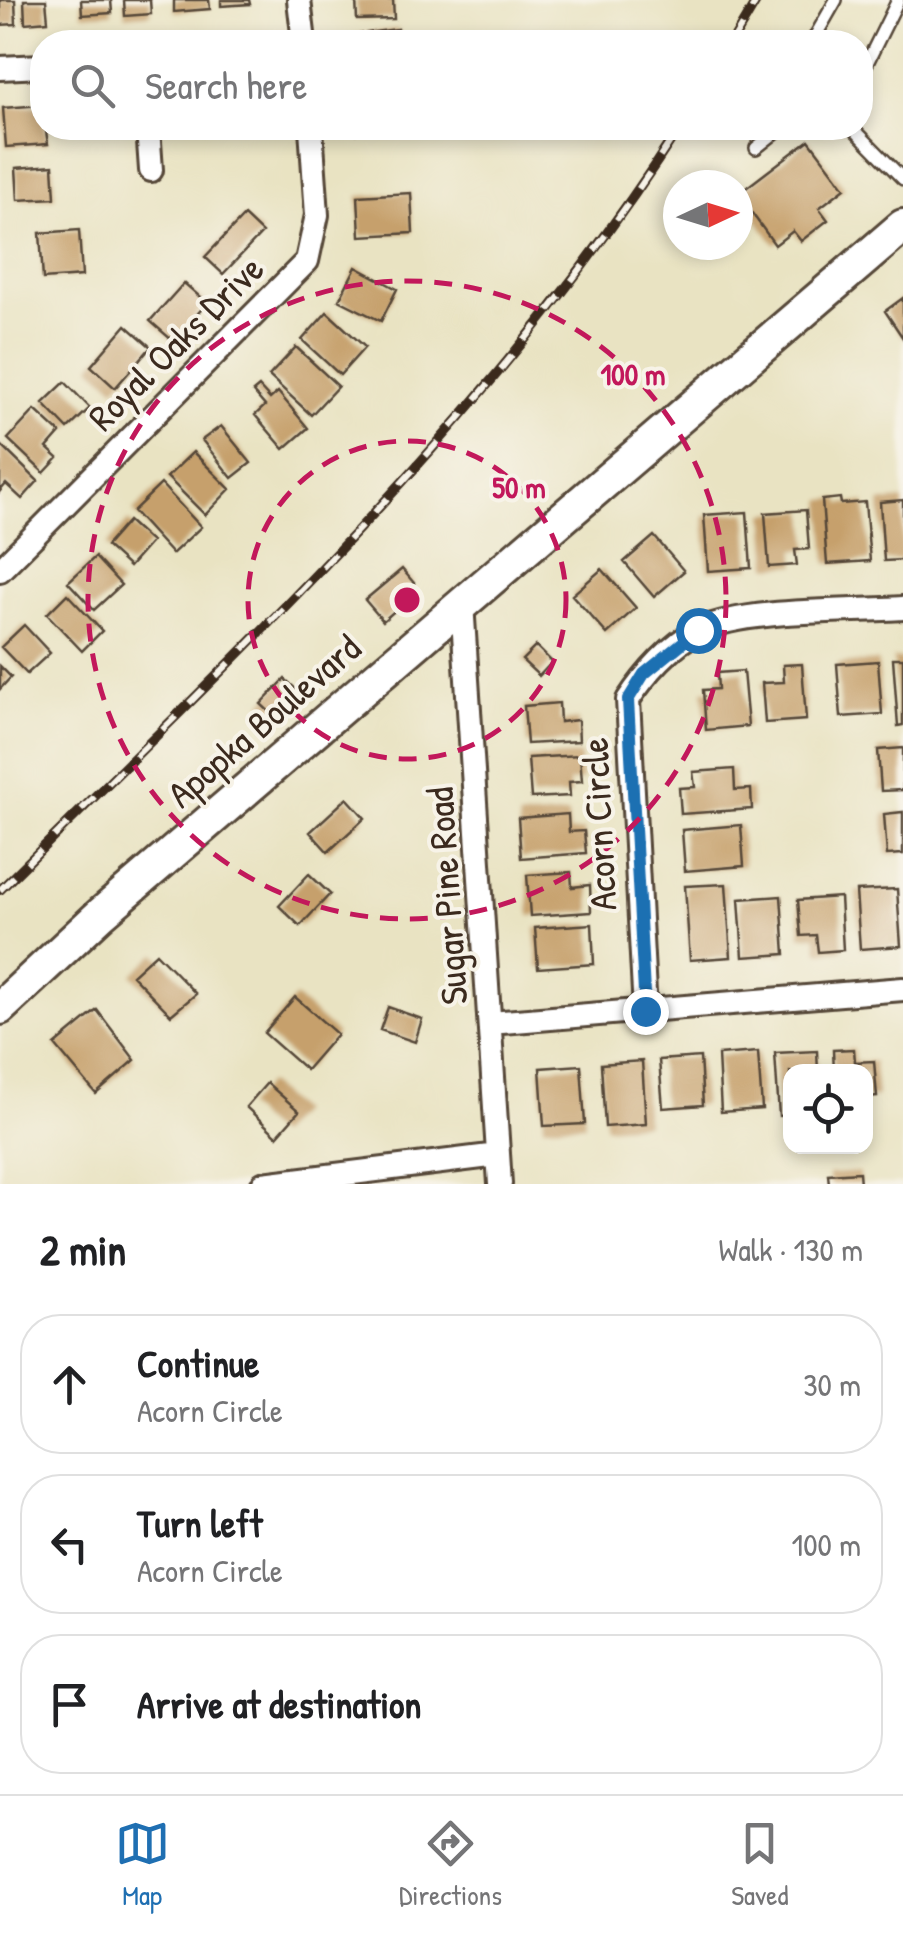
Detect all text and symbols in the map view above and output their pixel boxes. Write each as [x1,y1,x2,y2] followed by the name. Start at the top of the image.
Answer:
[30,30,873,140] search box
[65,58,120,113] icon: search
[145,59,307,111] text: Search here
[663,170,753,260] north arrow
[76,243,275,442] street label: Royal Oaks Drive
[600,354,666,394] text: 100 m
[492,467,546,507] text: 50 m
[389,582,425,618] centre of rings
[676,608,722,654] route start
[156,622,371,819] street label: Apopka Boulevard
[568,736,628,912] street label: Acorn Circle
[412,785,480,1007] street label: Sugar Pine Road
[623,989,669,1035] route end
[783,1064,873,1154] map controls
[783,1064,873,1154] button: locate
[40,1221,126,1278] text: 2 min
[718,1228,863,1271] text: Walk · 130 m
[137,1337,259,1389] text: Continue
[42,1357,97,1412] icon: ahead
[803,1363,861,1406] text: 30 m
[137,1389,283,1432] text: Acorn Circle
[137,1497,262,1549] text: Turn left
[42,1517,97,1572] icon: left
[792,1523,861,1566] text: 100 m
[137,1549,283,1592] text: Acorn Circle
[42,1677,97,1732] icon: arrive
[137,1678,421,1730] text: Arrive at destination
[115,1816,170,1914] tab: Map
[399,1816,502,1914] tab: Directions
[731,1816,788,1914] tab: Saved

